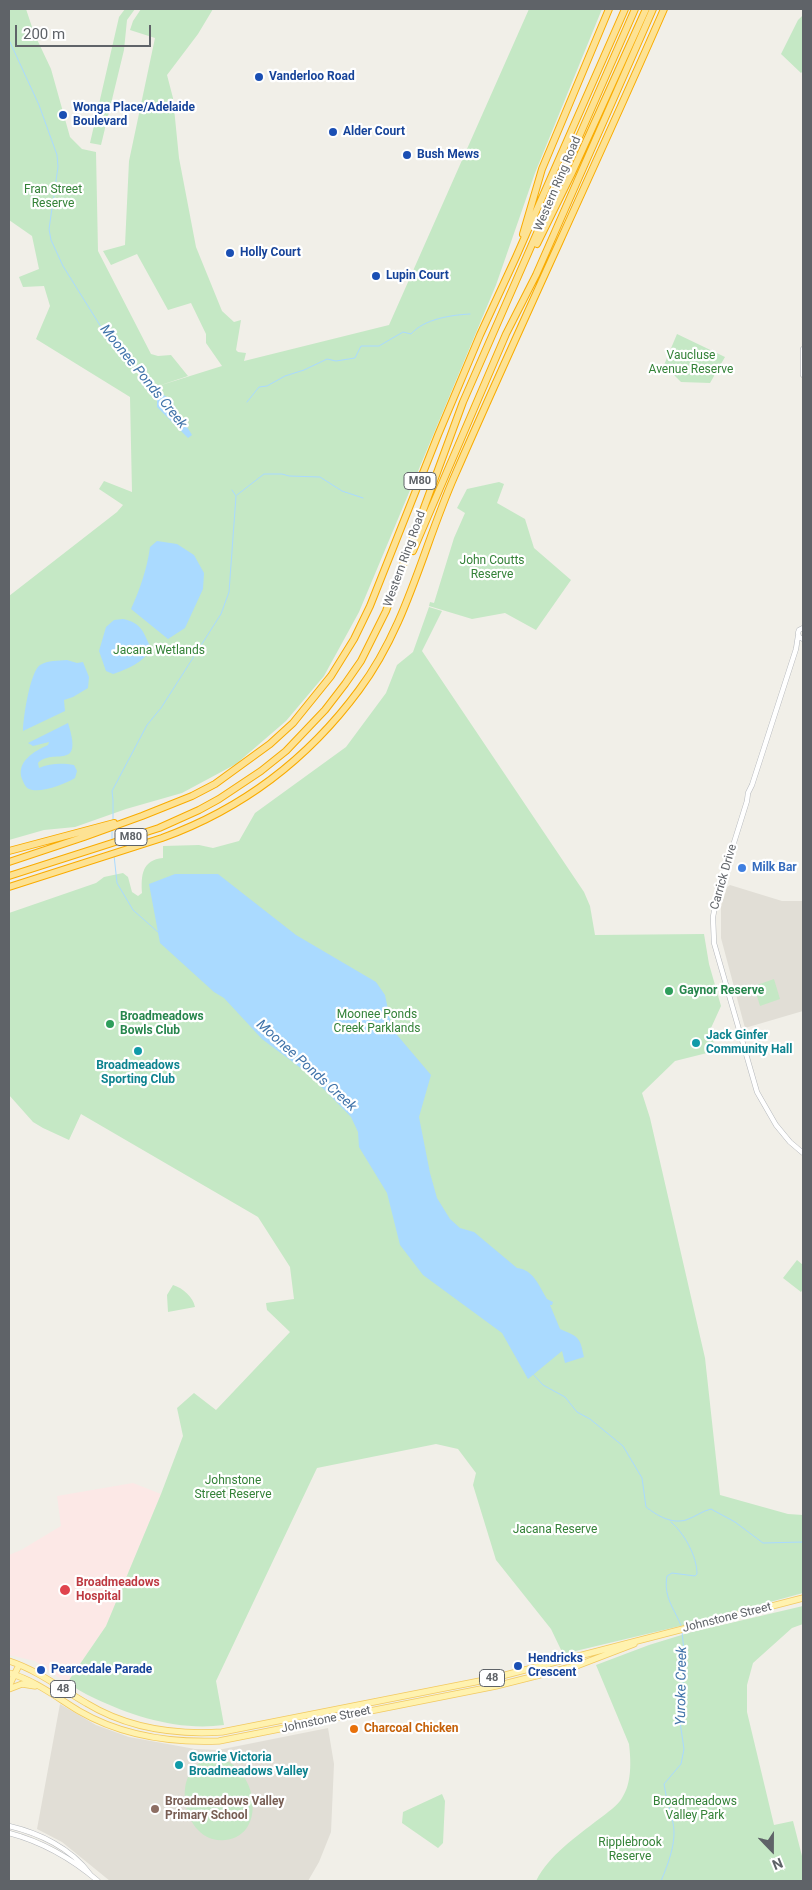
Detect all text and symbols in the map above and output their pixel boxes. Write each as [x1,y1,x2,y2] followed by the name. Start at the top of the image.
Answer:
[18,15,154,47] scale bar
[23,25,65,43] text: 200 m
[269,70,355,84] place label: Vanderloo Road
[253,71,265,83] marker: Vanderloo Road
[73,101,195,129] place label: Wonga Place/Adelaide Boulevard
[57,109,69,121] marker: Wonga Place/Adelaide Boulevard
[343,125,405,139] place label: Alder Court
[327,126,339,138] marker: Alder Court
[532,135,584,233] street label: Western Ring Road
[417,148,479,162] place label: Bush Mews
[401,149,413,161] marker: Bush Mews
[24,183,82,211] park label: Fran Street Reserve
[240,246,301,260] place label: Holly Court
[224,247,236,259] marker: Holly Court
[386,269,449,283] place label: Lupin Court
[370,270,382,282] marker: Lupin Court
[96,322,190,432] water label: Moonee Ponds Creek
[649,349,733,377] park label: Vaucluse Avenue Reserve
[404,472,436,490] road number: M80
[381,509,429,609] street label: Western Ring Road
[460,554,524,582] park label: John Coutts Reserve
[113,644,205,658] park label: Jacana Wetlands
[115,829,147,846] road number: M80
[708,842,740,912] street label: Carrick Drive
[752,861,797,875] place label: Milk Bar
[736,862,748,874] marker: Milk Bar
[679,984,764,998] place label: Gaynor Reserve
[663,985,675,997] marker: Gaynor Reserve
[334,1008,420,1036] park label: Moonee Ponds Creek Parklands
[120,1010,204,1038] place label: Broadmeadows Bowls Club
[252,1017,360,1115] water label: Moonee Ponds Creek
[104,1018,116,1030] marker: Broadmeadows Bowls Club
[706,1029,792,1057] place label: Jack Ginfer Community Hall
[690,1037,702,1049] marker: Jack Ginfer Community Hall
[132,1045,144,1057] marker: Broadmeadows Sporting Club
[96,1059,180,1087] place label: Broadmeadows Sporting Club
[194,1474,272,1502] park label: Johnstone Street Reserve
[513,1523,597,1537] park label: Jacana Reserve
[76,1576,160,1604] place label: Broadmeadows Hospital
[58,1583,72,1597] marker: Broadmeadows Hospital
[681,1600,773,1636] street label: Johnstone Street
[673,1646,691,1726] water label: Yuroke Creek
[528,1652,583,1680] place label: Hendricks Crescent
[512,1660,524,1672] marker: Hendricks Crescent
[51,1663,152,1677] place label: Pearcedale Parade
[35,1664,47,1676] marker: Pearcedale Parade
[480,1670,504,1686] road number: 48
[50,1680,76,1698] road number: 48
[280,1703,372,1737] street label: Johnstone Street
[364,1722,458,1736] place label: Charcoal Chicken
[348,1723,360,1735] marker: Charcoal Chicken
[189,1751,308,1779] place label: Gowrie Victoria Broadmeadows Valley
[173,1759,185,1771] marker: Gowrie Victoria Broadmeadows Valley
[165,1795,284,1823] place label: Broadmeadows Valley Primary School
[653,1795,737,1823] park label: Broadmeadows Valley Park
[149,1803,161,1815] marker: Broadmeadows Valley Primary School
[747,1825,797,1875] north arrow
[598,1836,662,1864] park label: Ripplebrook Reserve
[770,1855,785,1873] text: N

